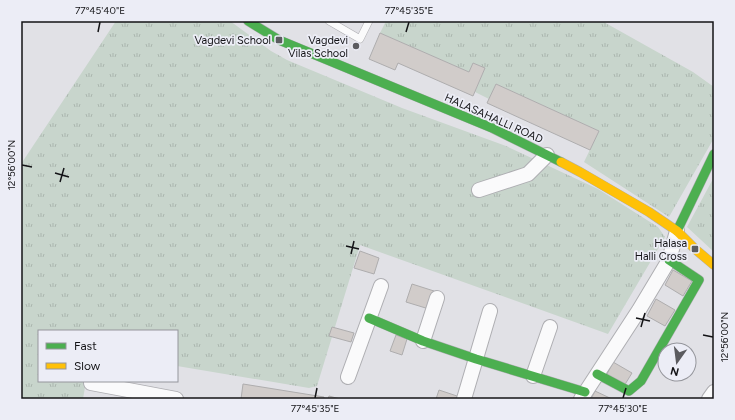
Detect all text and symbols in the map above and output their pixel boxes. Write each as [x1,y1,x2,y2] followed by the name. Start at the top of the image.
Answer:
[75,4,125,17] text: 77°45'40"E
[385,4,433,17] text: 77°45'35"E
[194,34,271,47] place label: Vagdevi School
[288,34,348,60] place label: Vagdevi Vilas School
[274,35,284,45] marker: Vagdevi School
[351,41,361,51] marker: Vagdevi Vilas School
[443,91,545,146] street label: HALASAHALLI ROAD
[5,140,18,190] text: 12°56'00"N
[635,237,687,263] place label: Halasa Halli Cross
[690,244,700,254] marker: Halasa Halli Cross
[718,312,731,362] text: 12°56'00"N
[38,330,178,382] legend
[74,339,97,353] text: Fast
[657,342,697,382] north arrow
[74,359,101,373] text: Slow
[669,364,680,379] text: N
[291,402,339,415] text: 77°45'35"E
[598,402,648,415] text: 77°45'30"E

